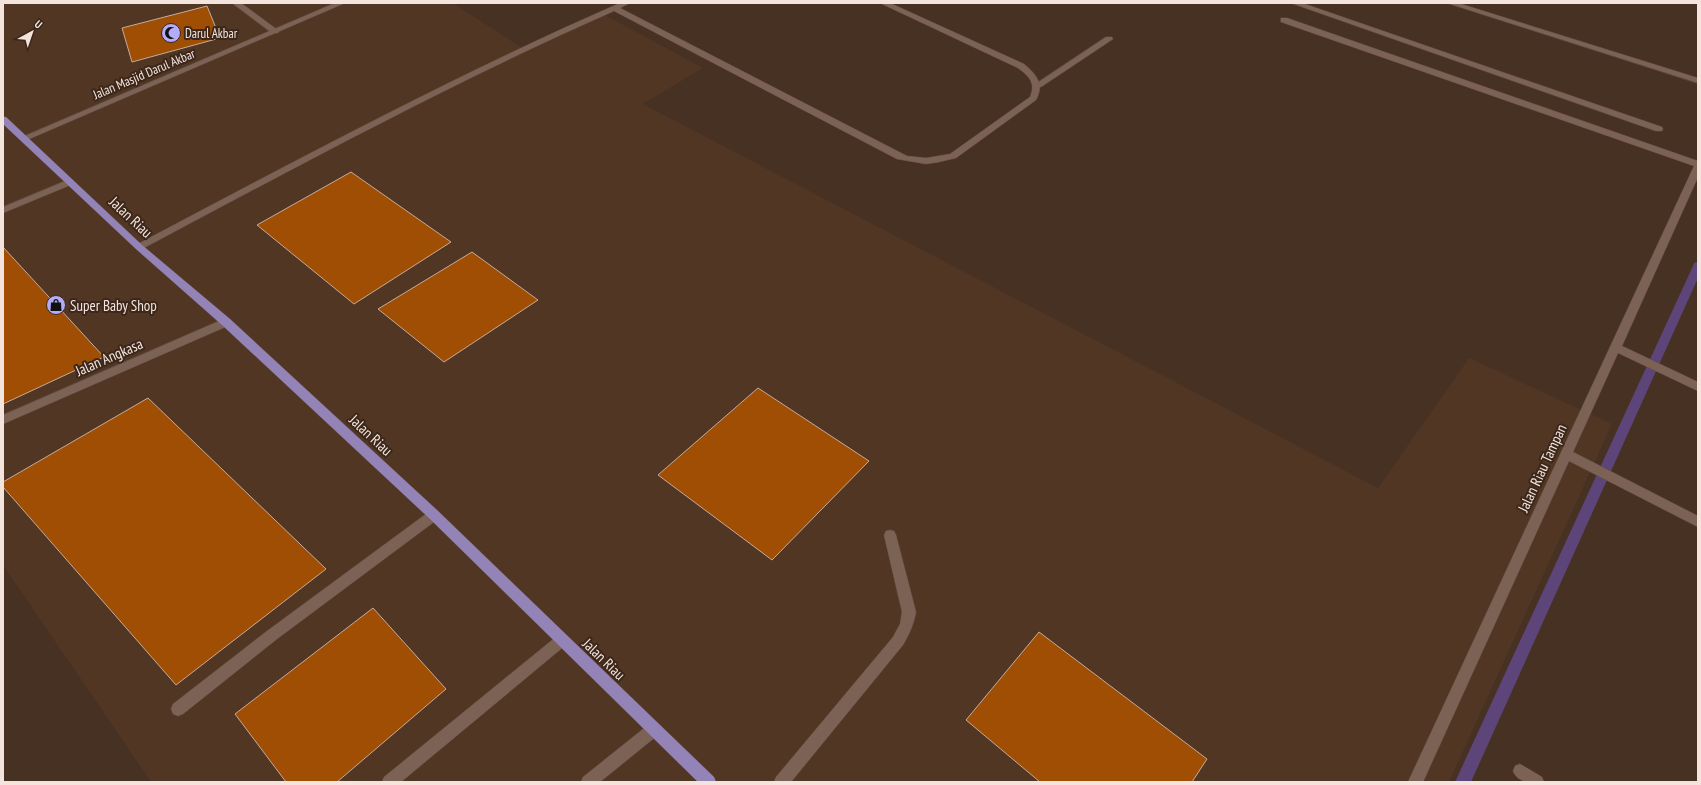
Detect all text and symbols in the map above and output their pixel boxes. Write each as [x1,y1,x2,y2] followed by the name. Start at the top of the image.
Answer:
[12,12,52,52] north arrow
[32,17,45,32] text: U
[160,22,182,44] mosque icon: Darul Akbar
[185,25,238,42] place label: Darul Akbar
[90,45,198,104] street label: Jalan Masjid Darul Akbar
[105,192,156,242] street label: Jalan Riau
[45,294,67,316] shop icon: Super Baby Shop
[70,296,157,315] place label: Super Baby Shop
[72,334,146,381] street label: Jalan Angkasa
[345,410,396,460] street label: Jalan Riau
[1513,421,1571,516] street label: Jalan Riau Tampan
[578,633,629,684] street label: Jalan Riau

